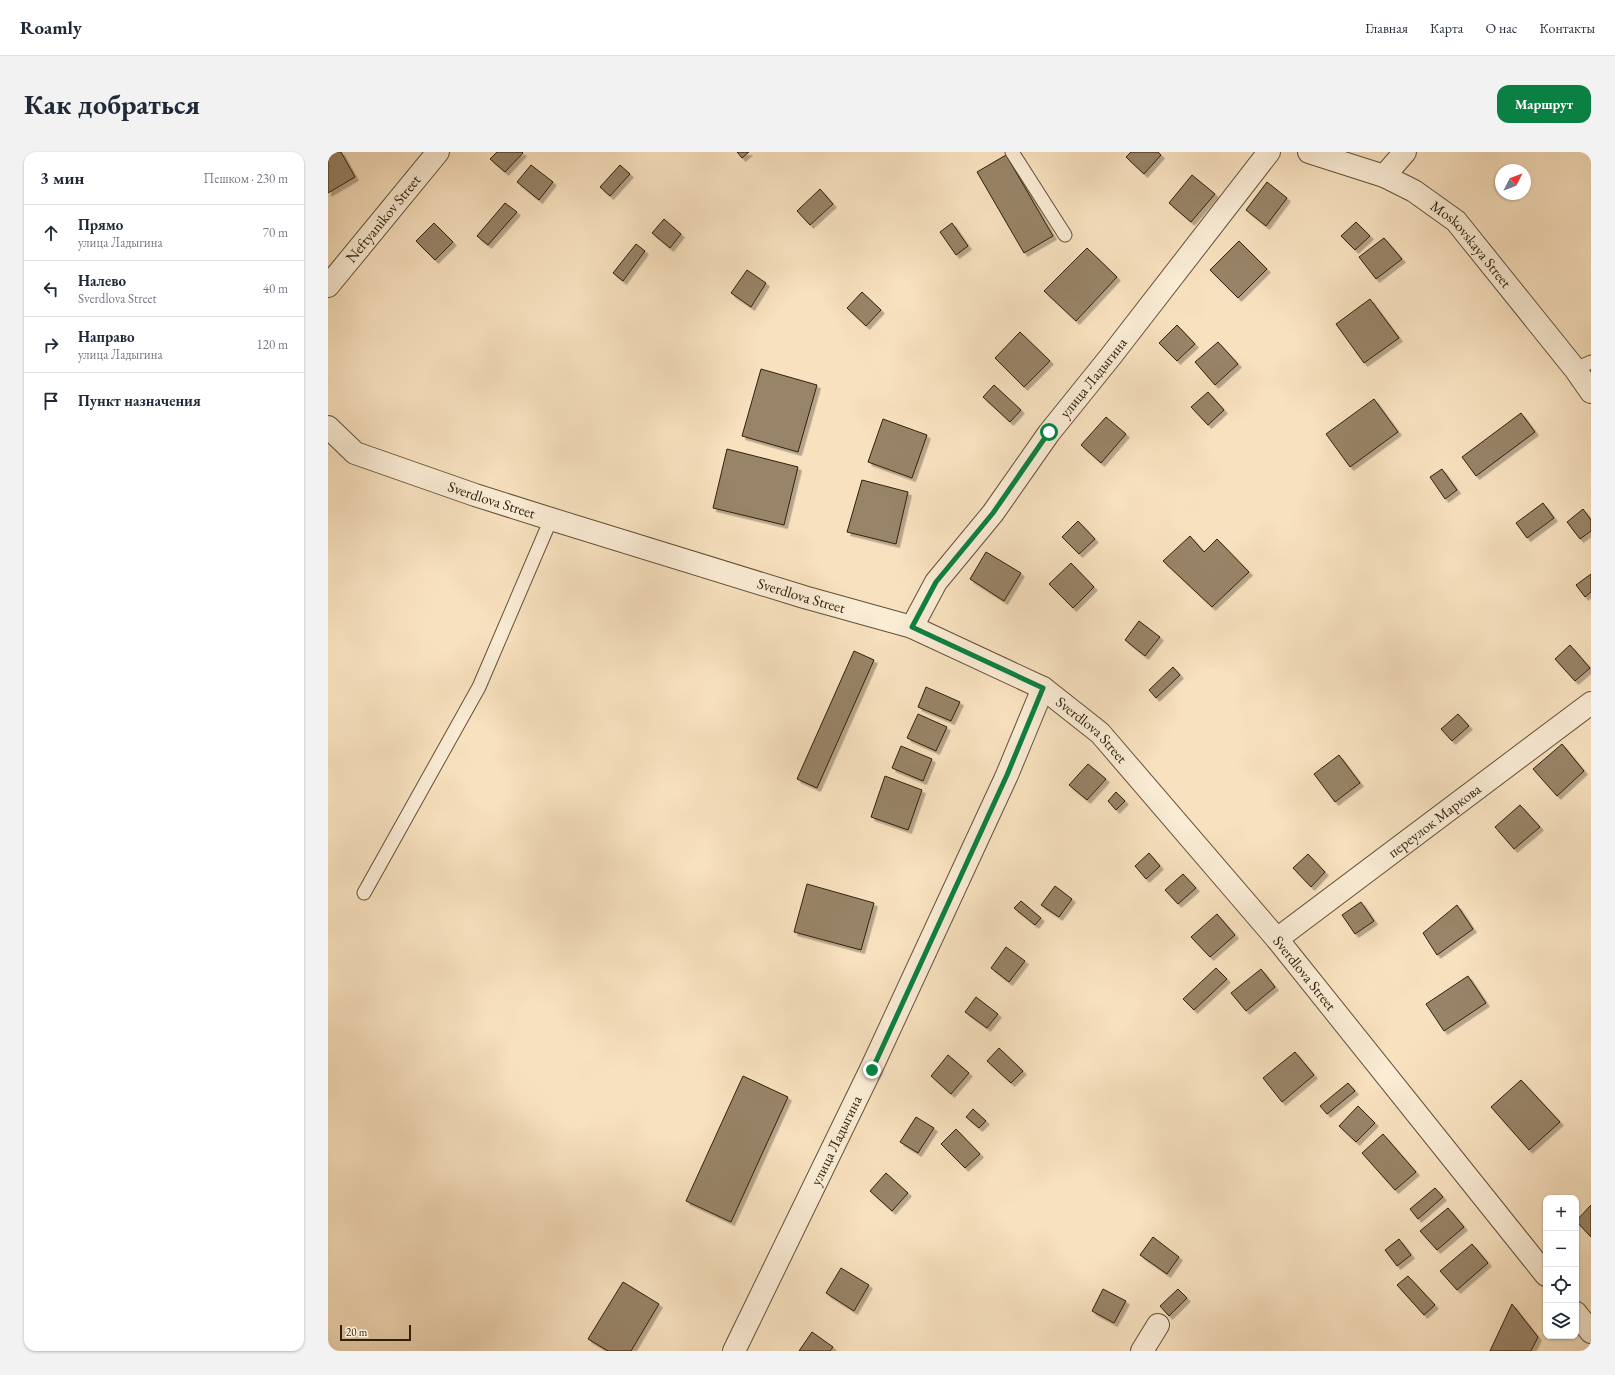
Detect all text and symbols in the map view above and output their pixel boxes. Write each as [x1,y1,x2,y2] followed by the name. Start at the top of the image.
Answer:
[20,15,82,40] text: Roamly
[1365,19,1408,37] text: Главная
[1430,19,1463,37] text: Карта
[1485,19,1517,37] text: О нас
[1539,19,1595,37] text: Контакты
[1497,85,1591,123] button: Маршрут
[24,86,200,122] text: Как добраться
[1495,164,1531,200] north arrow
[40,167,84,189] text: 3 мин
[204,170,288,187] text: Пешком · 230 m
[341,170,425,266] street label: Neftyanikov Street
[1427,196,1516,292] street label: Moskovskaya Street
[78,215,123,234] text: Прямо
[40,222,62,244] icon: ahead
[263,224,288,241] text: 70 m
[78,234,163,251] text: улица Ладыгина
[78,271,126,290] text: Налево
[40,278,62,300] icon: left
[263,280,288,297] text: 40 m
[78,290,157,307] text: Sverdlova Street
[78,327,135,346] text: Направо
[1055,333,1131,422] street label: улица Ладыгина
[40,334,62,356] icon: right
[257,336,288,353] text: 120 m
[78,346,163,363] text: улица Ладыгина
[40,390,62,412] icon: arrive
[78,391,201,410] text: Пункт назначения
[1040,423,1058,441] route start
[446,476,538,523] street label: Sverdlova Street
[755,573,848,617] street label: Sverdlova Street
[1052,692,1132,767] street label: Sverdlova Street
[1384,779,1485,861] street label: переулок Маркова
[1269,932,1341,1015] street label: Sverdlova Street
[863,1061,881,1079] route end
[806,1092,866,1188] street label: улица Ладыгина
[1543,1195,1579,1339] map controls
[1543,1195,1579,1231] button: +
[1543,1231,1579,1267] button: −
[1543,1267,1579,1303] button: locate
[1543,1303,1579,1339] button: layers
[340,1323,411,1342] scale bar
[346,1325,367,1339] text: 20 m

